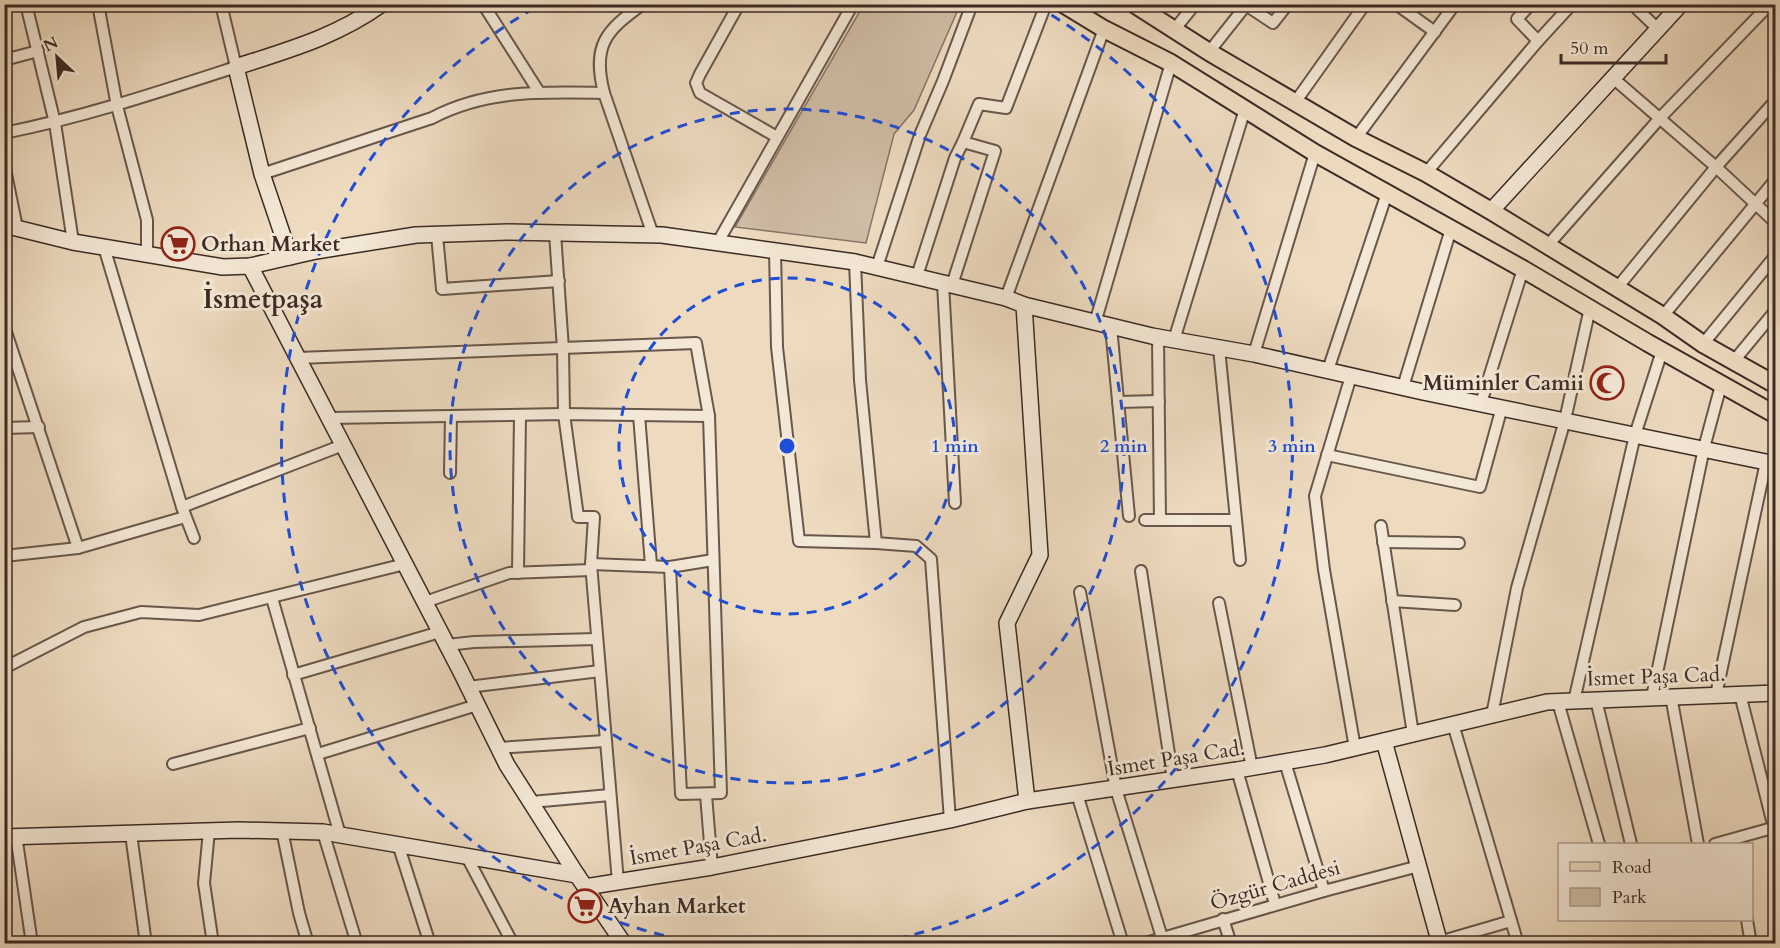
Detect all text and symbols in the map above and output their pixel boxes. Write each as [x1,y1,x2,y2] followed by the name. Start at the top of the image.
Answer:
[27,27,87,87] north arrow
[1561,27,1666,65] scale bar
[40,31,62,57] text: N
[1570,36,1609,61] text: 50 m
[160,226,196,262] supermarket icon: Orhan Market
[201,230,341,259] place label: Orhan Market
[203,281,324,318] district label: İsmetpaşa
[1589,365,1625,401] mosque icon: Müminler Camii
[1423,369,1584,398] place label: Müminler Camii
[931,434,979,459] text: 1 min
[1100,434,1148,459] text: 2 min
[1268,434,1316,459] text: 3 min
[777,436,797,456] centre of rings
[1586,660,1726,693] street label: İsmet Paşa Cad.
[1105,733,1247,784] street label: İsmet Paşa Cad.
[627,820,769,873] street label: İsmet Paşa Cad.
[1558,843,1753,921] legend
[1207,853,1344,918] street label: Özgür Caddesi
[1612,855,1652,880] text: Road
[1612,885,1647,910] text: Park
[567,888,603,924] supermarket icon: Ayhan Market
[608,892,746,921] place label: Ayhan Market

